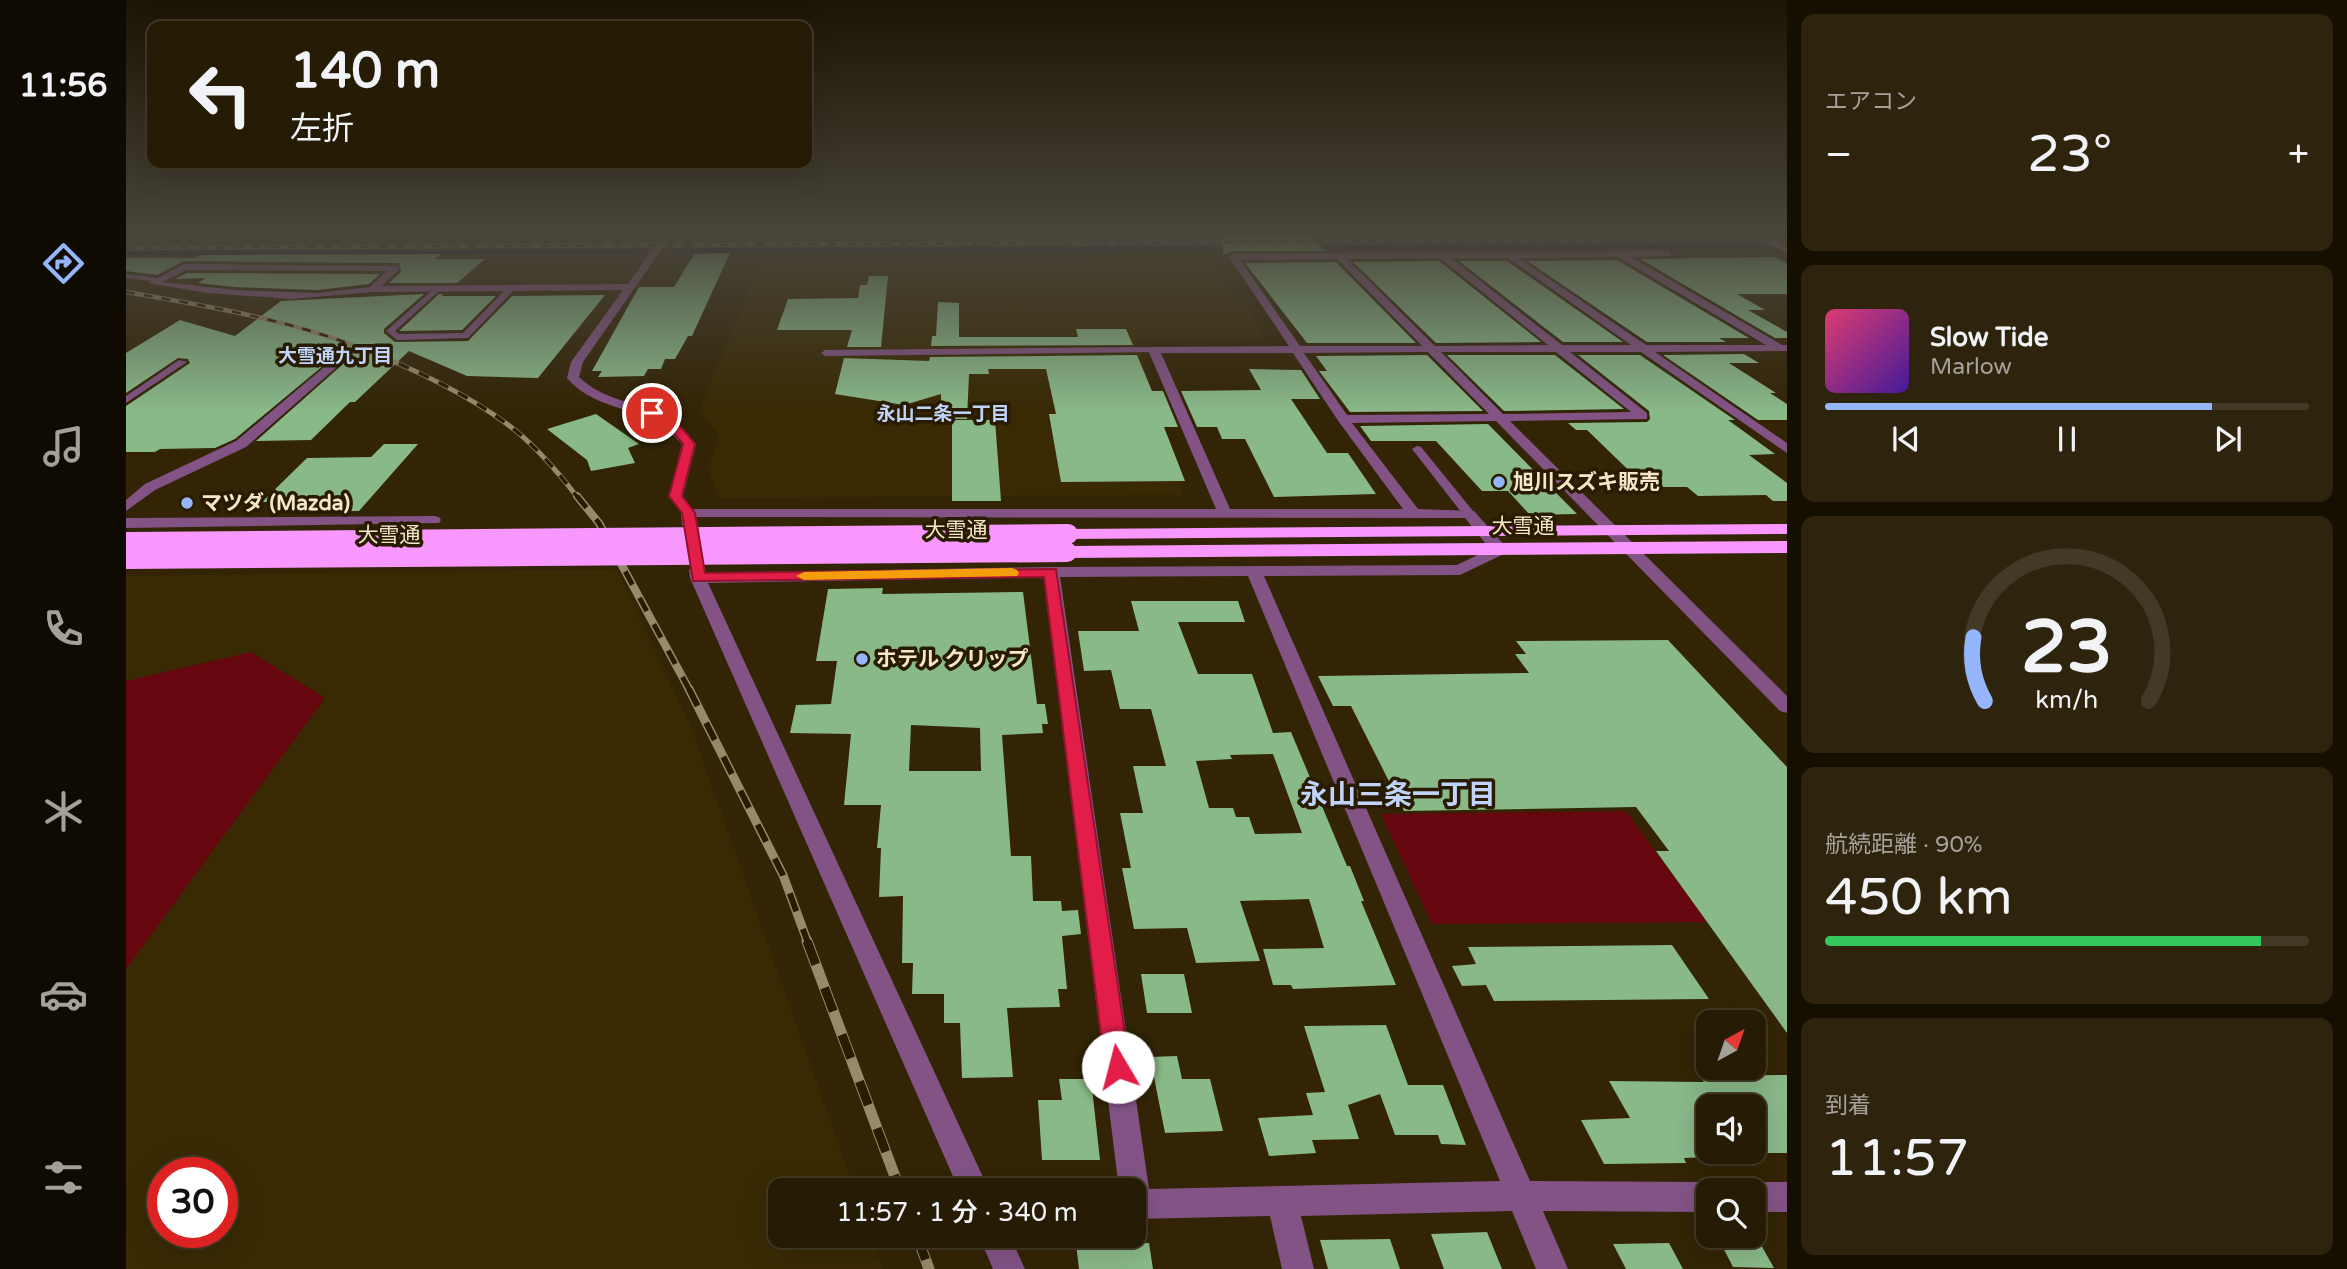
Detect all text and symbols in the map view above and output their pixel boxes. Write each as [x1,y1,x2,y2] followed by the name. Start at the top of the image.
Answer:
[290,42,440,101] text: 140 m
[175,49,266,140] icon: left
[19,67,107,105] text: 11:56
[1825,88,1917,116] text: エアコン
[290,110,354,148] text: 左折
[2027,123,2112,186] text: 23°
[1825,132,1852,178] text: −
[2288,132,2309,178] text: +
[39,239,88,288] icon: directions
[1930,322,2048,353] text: Slow Tide
[278,345,392,367] district label: 大雪通九丁目
[1930,353,2012,381] text: Marlow
[622,383,682,443] pin
[633,394,671,432] icon: arrive
[876,403,1010,425] district label: 永山二条一丁目
[1887,420,1925,458] icon: previous
[2048,420,2086,458] icon: pause
[2209,420,2247,458] icon: next
[39,422,88,471] icon: music
[1513,470,1660,495] place label: 旭川スズキ販売
[1491,474,1507,490] marker: 旭川スズキ販売
[201,491,350,516] place label: マツダ (Mazda)
[179,495,195,511] marker: マツダ (Mazda)
[1492,514,1555,539] street label: 大雪通
[925,518,988,543] street label: 大雪通
[358,523,421,548] street label: 大雪通
[39,604,88,653] icon: phone
[2021,604,2113,692] text: 23
[876,647,1028,672] place label: ホテル クリップ
[854,651,870,667] marker: ホテル クリップ
[2036,684,2098,714] text: km/h
[1300,778,1496,812] district label: 永山三条一丁目
[39,787,88,836] icon: climate
[1825,831,1983,859] text: 航続距離 · 90%
[1825,866,2013,929] text: 450 km
[39,970,88,1019] icon: car
[1696,1010,1766,1080] north arrow
[1696,1010,1766,1248] map controls
[1081,1030,1155,1104] position arrow
[1825,1092,1871,1120] text: 到着
[1696,1094,1766,1164] button: sound
[1825,1127,1969,1190] text: 11:57
[39,1153,88,1202] icon: filters
[147,1157,238,1248] speed limit sign: 30
[1696,1178,1766,1248] button: search
[836,1197,1078,1228] text: 11:57 · 1 分 · 340 m

